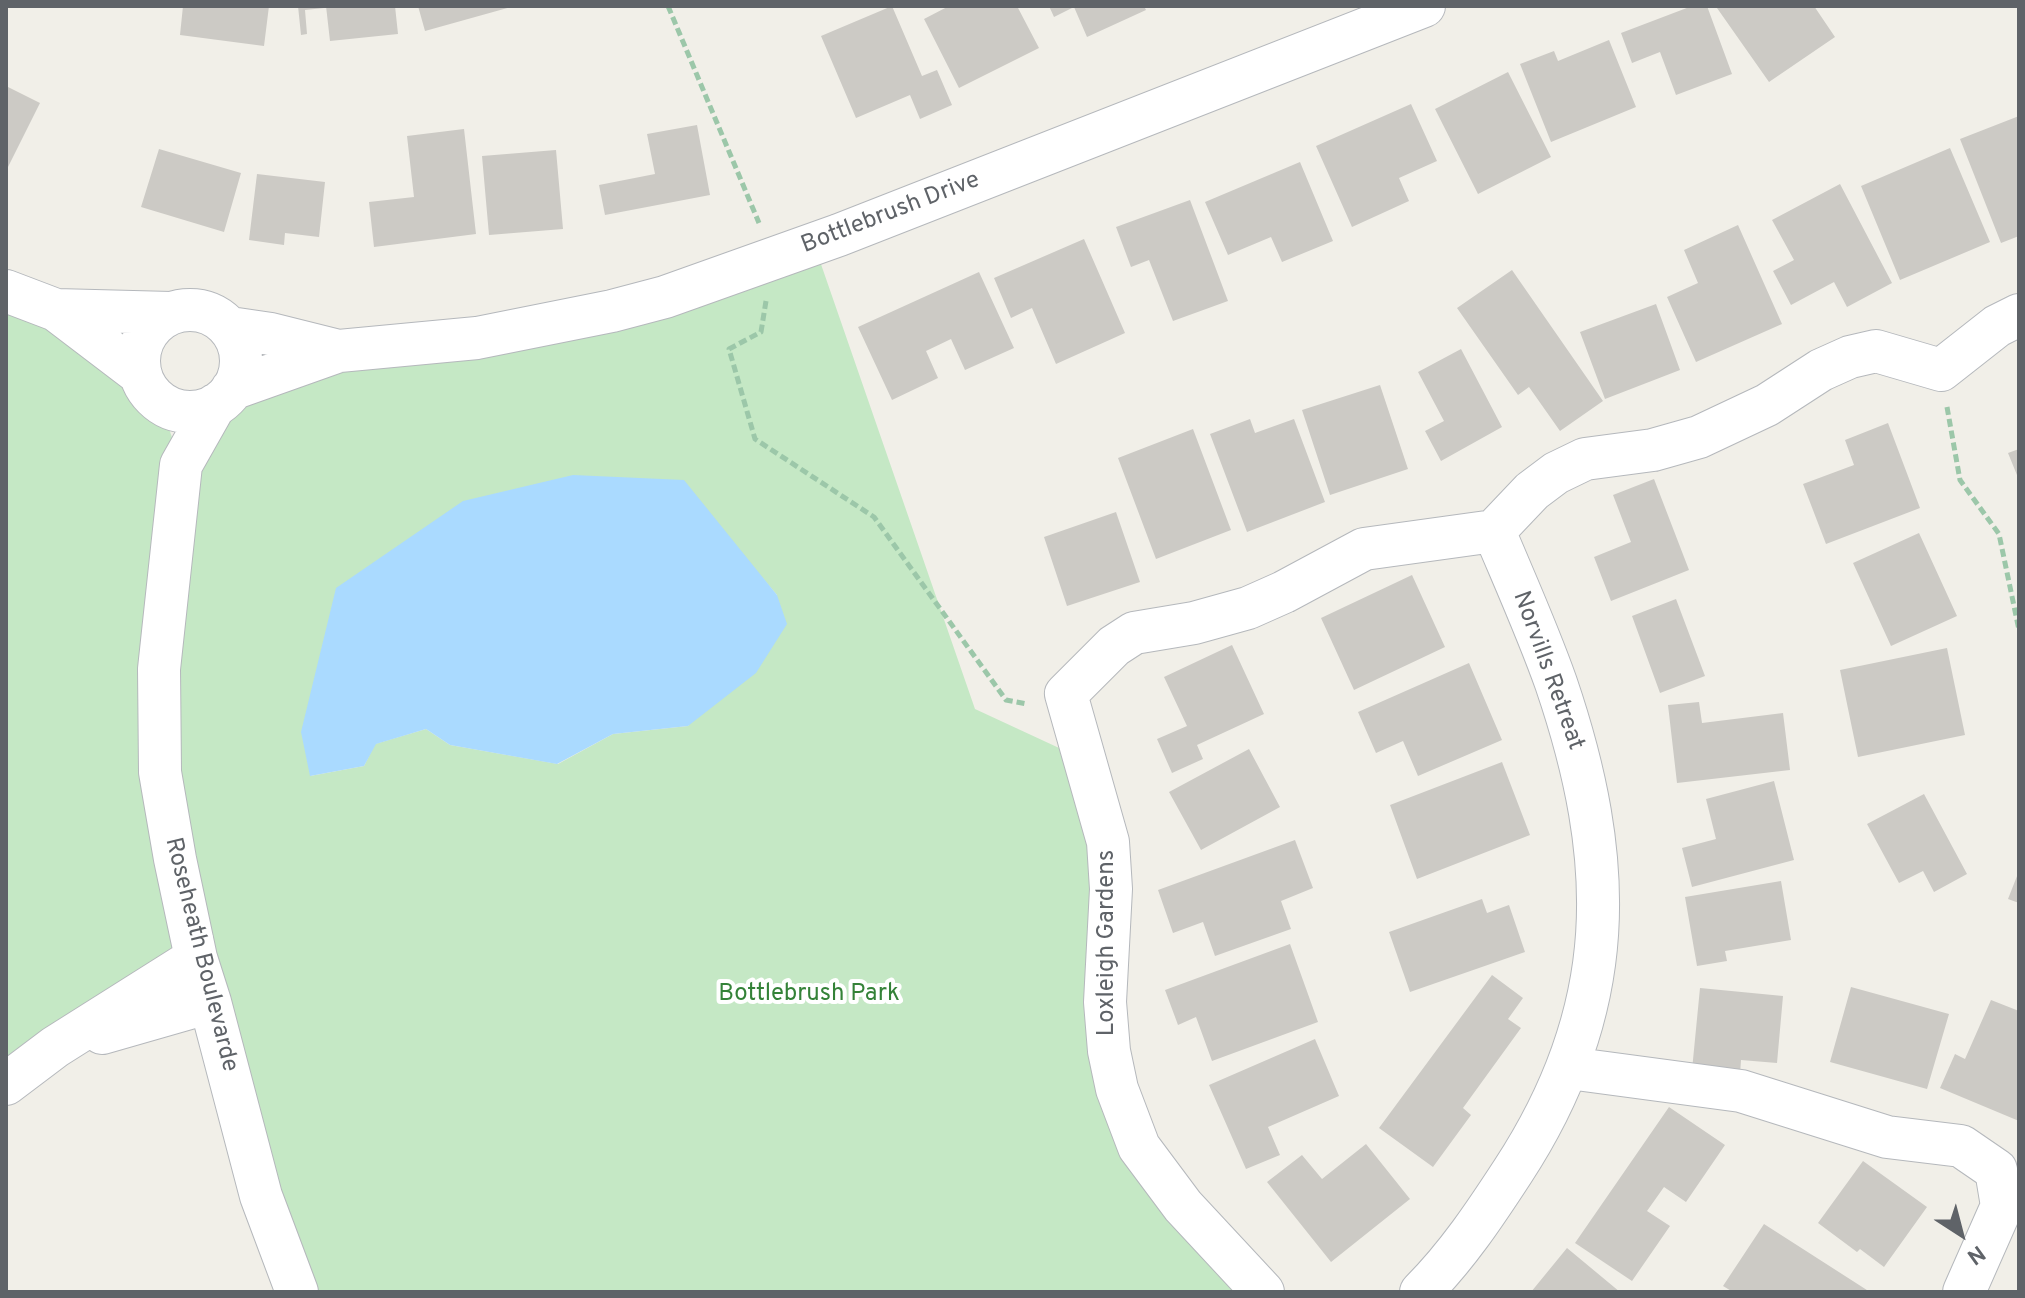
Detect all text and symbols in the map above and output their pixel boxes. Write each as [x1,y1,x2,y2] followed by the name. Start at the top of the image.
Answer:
[798,167,984,261] street label: Bottlebrush Drive
[1505,588,1589,754] street label: Norvills Retreat
[157,835,243,1075] street label: Roseheath Boulevarde
[1094,850,1122,1036] street label: Loxleigh Gardens
[718,981,900,1009] park label: Bottlebrush Park
[1921,1194,2001,1274] north arrow
[1961,1238,1990,1269] text: N

